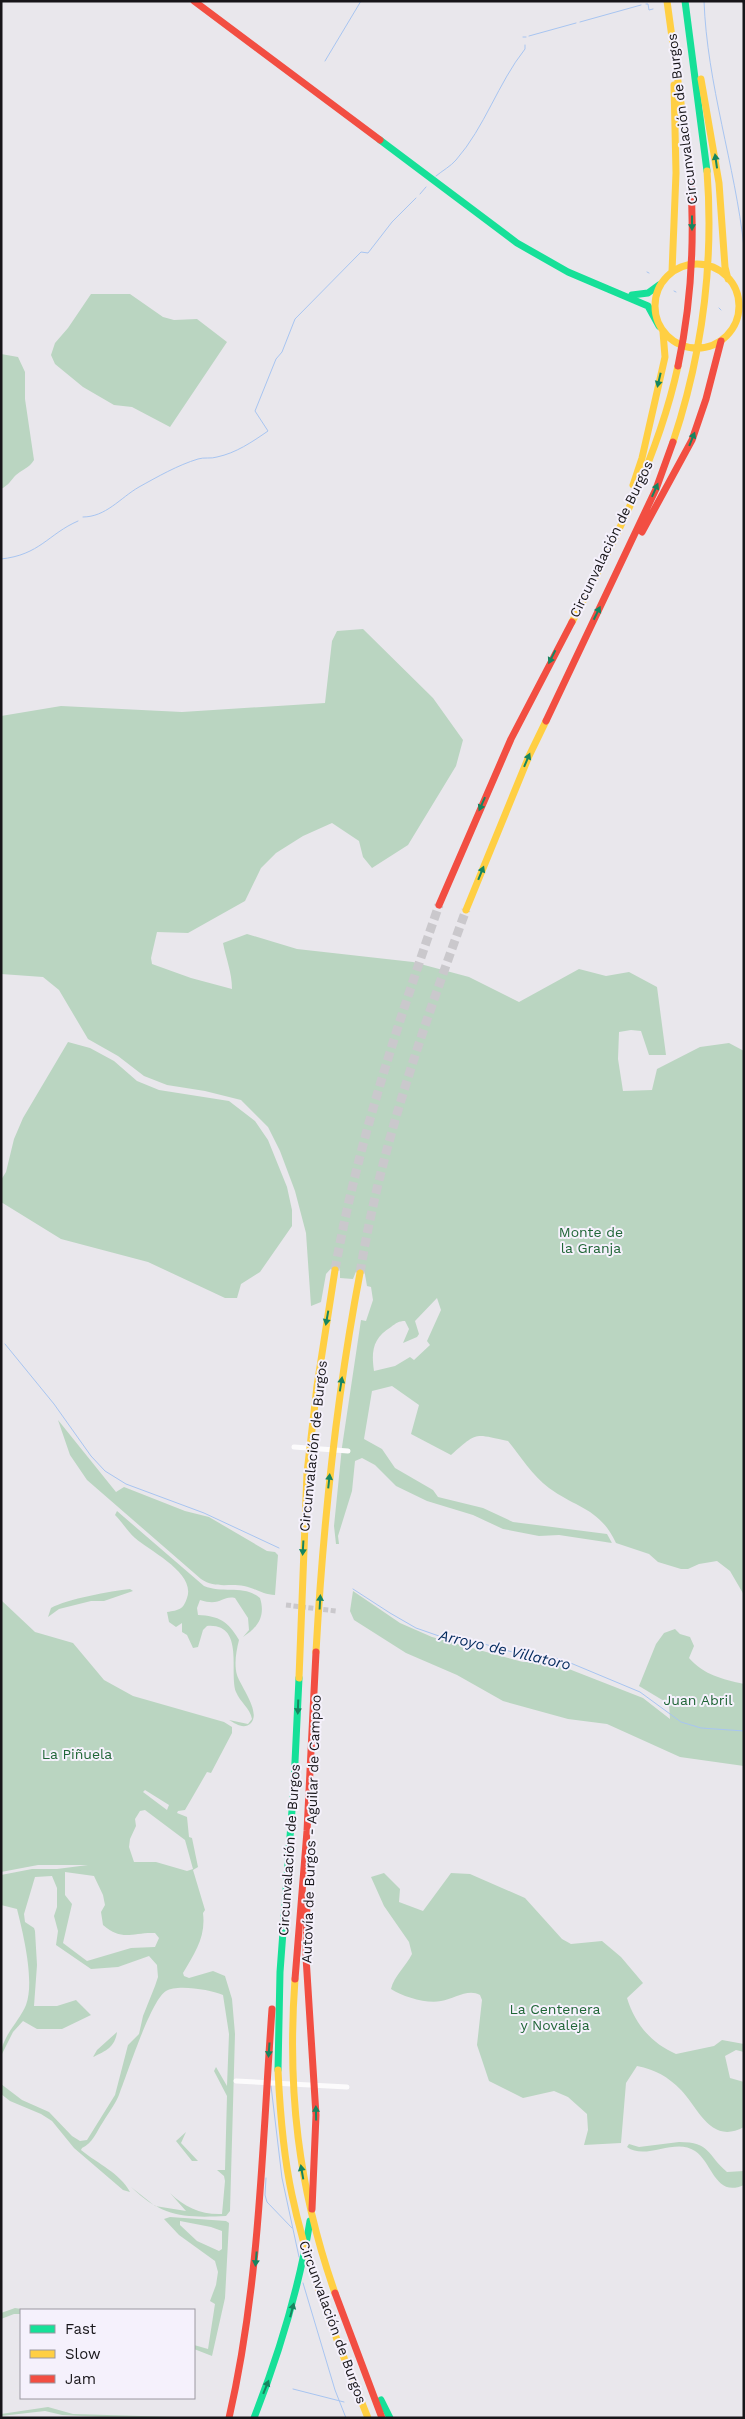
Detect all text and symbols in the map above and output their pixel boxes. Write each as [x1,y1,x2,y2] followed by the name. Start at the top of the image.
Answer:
[664,32,700,206] street label: Circunvalación de Burgos
[712,152,720,168] one-way arrow
[688,216,696,232] one-way arrow
[655,372,663,387] one-way arrow
[688,431,696,446] one-way arrow
[566,458,656,620] street label: Circunvalación de Burgos
[652,483,660,497] one-way arrow
[593,606,601,620] one-way arrow
[548,650,556,665] one-way arrow
[524,753,532,767] one-way arrow
[478,797,486,811] one-way arrow
[478,866,485,881] one-way arrow
[559,1224,623,1256] park label: Monte de la Granja
[322,1310,330,1326] one-way arrow
[296,1359,330,1533] street label: Circunvalación de Burgos
[338,1376,346,1392] one-way arrow
[325,1472,333,1488] one-way arrow
[299,1540,307,1556] one-way arrow
[316,1594,324,1610] one-way arrow
[436,1626,573,1674] water label: Arroyo de Villatoro
[664,1692,733,1708] park label: Juan Abril
[298,1694,324,1964] street label: Autovía de Burgos - Aguilar de Campoo
[294,1700,302,1716] one-way arrow
[42,1746,112,1762] park label: La Piñuela
[275,1763,303,1937] street label: Circunvalación de Burgos
[509,2001,601,2033] park label: La Centenera y Novaleja
[265,2042,273,2058] one-way arrow
[312,2105,320,2121] one-way arrow
[297,2164,305,2180] one-way arrow
[296,2238,370,2406] street label: Circunvalación de Burgos
[252,2251,260,2267] one-way arrow
[288,2302,296,2318] one-way arrow
[20,2309,195,2399] legend
[65,2320,97,2338] text: Fast
[65,2345,101,2363] text: Slow
[65,2370,96,2388] text: Jam
[262,2379,270,2394] one-way arrow

